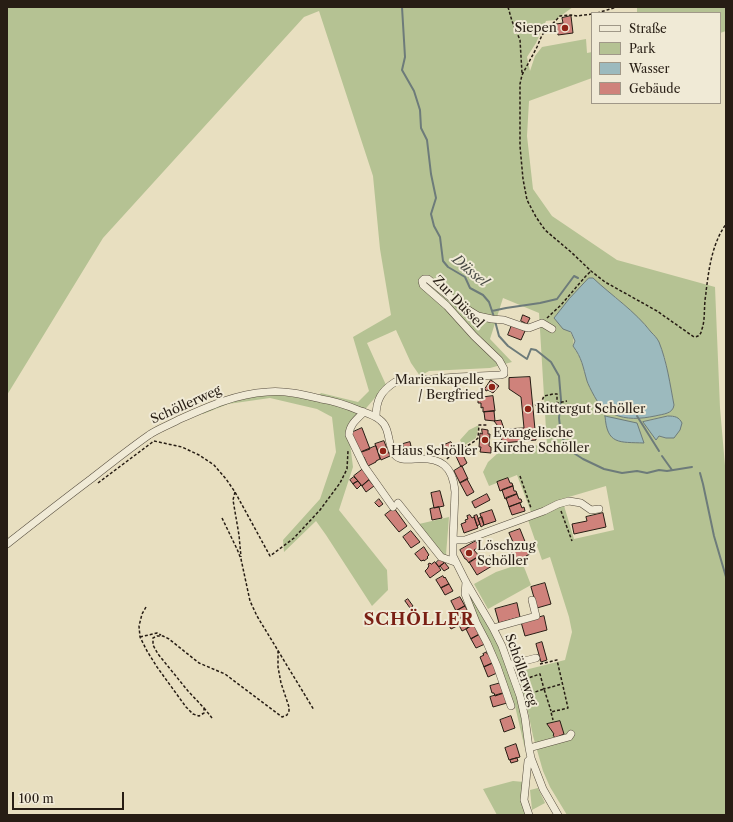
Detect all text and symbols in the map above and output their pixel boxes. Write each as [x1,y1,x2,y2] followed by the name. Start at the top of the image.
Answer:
[591,12,721,104] legend
[515,20,557,36] place label: Siepen
[629,21,667,36] text: Straße
[560,23,570,33] marker: Siepen
[629,41,655,56] text: Park
[629,61,670,76] text: Wasser
[629,81,680,96] text: Gebäude
[449,251,491,291] water label: Düssel
[429,273,487,331] street label: Zur Düssel
[395,372,484,403] place label: Marienkapelle / Bergfried
[148,382,224,428] street label: Schöllerweg
[487,382,497,392] marker: Marienkapelle / Bergfried
[536,401,645,417] place label: Rittergut Schöller
[523,404,533,414] marker: Rittergut Schöller
[493,425,589,456] place label: Evangelische Kirche Schöller
[480,435,490,445] marker: Evangelische Kirche Schöller
[391,443,477,459] place label: Haus Schöller
[378,446,388,456] marker: Haus Schöller
[477,538,536,569] place label: Löschzug Schöller
[464,548,474,558] marker: Löschzug Schöller
[363,610,475,630] district label: SCHÖLLER
[501,632,541,708] street label: Schöllerweg
[14,784,126,810] scale bar
[19,791,54,806] text: 100 m

